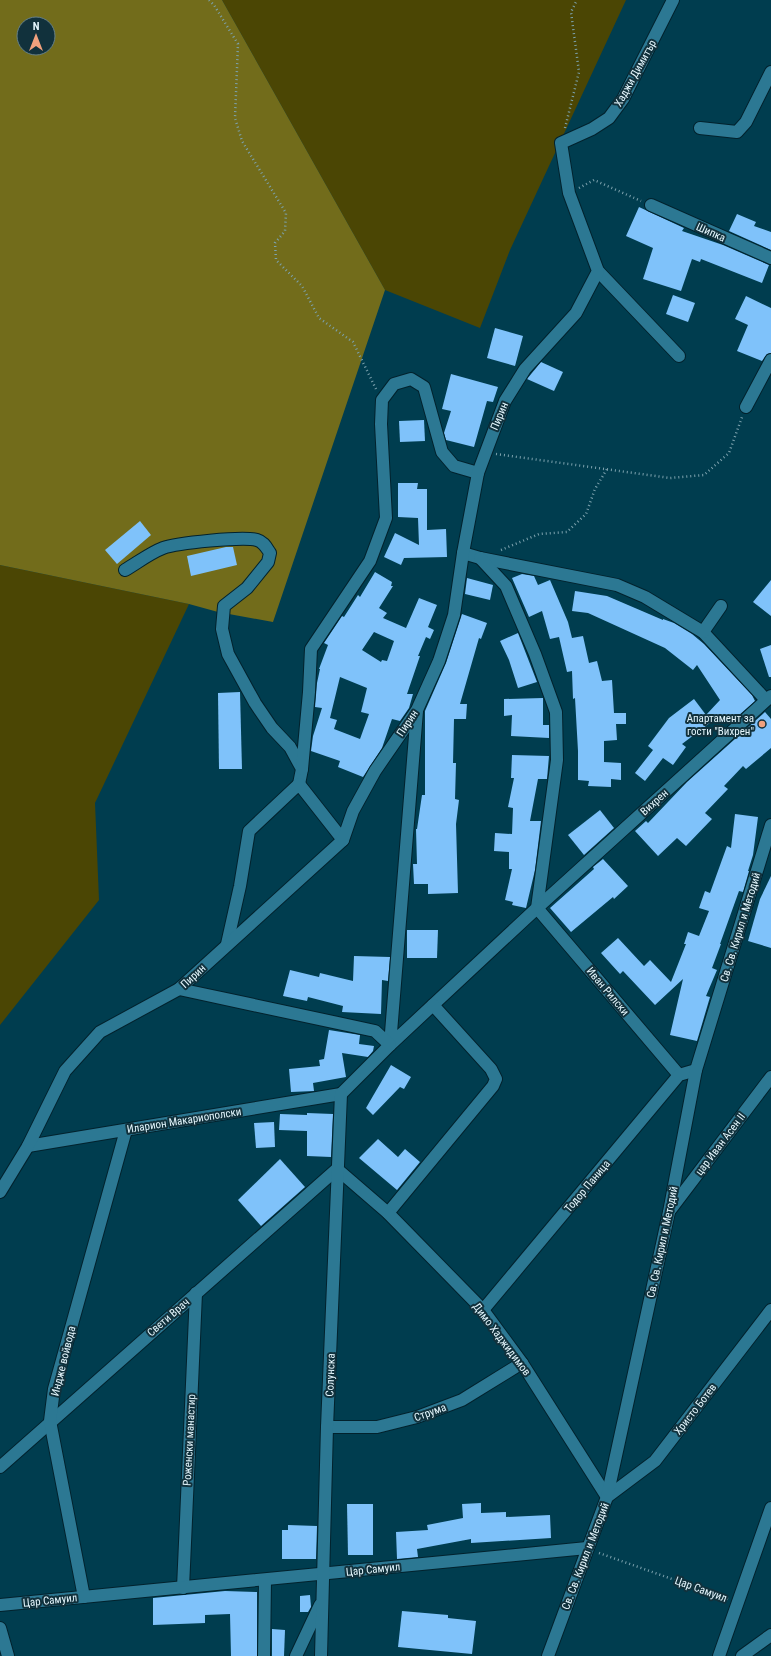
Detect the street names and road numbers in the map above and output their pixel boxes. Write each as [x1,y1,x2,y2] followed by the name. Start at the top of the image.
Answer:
[612,38,659,109] street label: Хаджи Димитър
[694,220,727,245] street label: Шипка
[488,400,511,432] street label: Пирин
[394,708,421,739] street label: Пирин
[638,787,671,818] street label: Вихрен
[718,871,763,983] street label: Св. Св. Кирил и Методий
[178,962,208,991] street label: Пирин
[584,965,632,1018] street label: Иван Рилски
[126,1105,242,1136] street label: Иларион Макариополски
[693,1110,748,1178] street label: цар Иван Асен II
[562,1158,613,1215] street label: Тодор Паница
[644,1185,681,1299] street label: Св. Св. Кирил и Методий
[145,1296,192,1339] street label: Свети Врач
[470,1300,533,1378] street label: Димо Хаджидимов
[49,1325,78,1397] street label: Индже войвода
[323,1353,338,1397] street label: Солунска
[671,1381,719,1437] street label: Христо Ботев
[181,1394,198,1486] street label: Роженски манастир
[412,1401,448,1424] street label: Струма
[559,1501,612,1611] street label: Св. Св. Кирил и Методий
[345,1560,401,1579] street label: Цар Самуил
[673,1574,729,1605] street label: Цар Самуил
[22,1591,78,1610] street label: Цар Самуил

